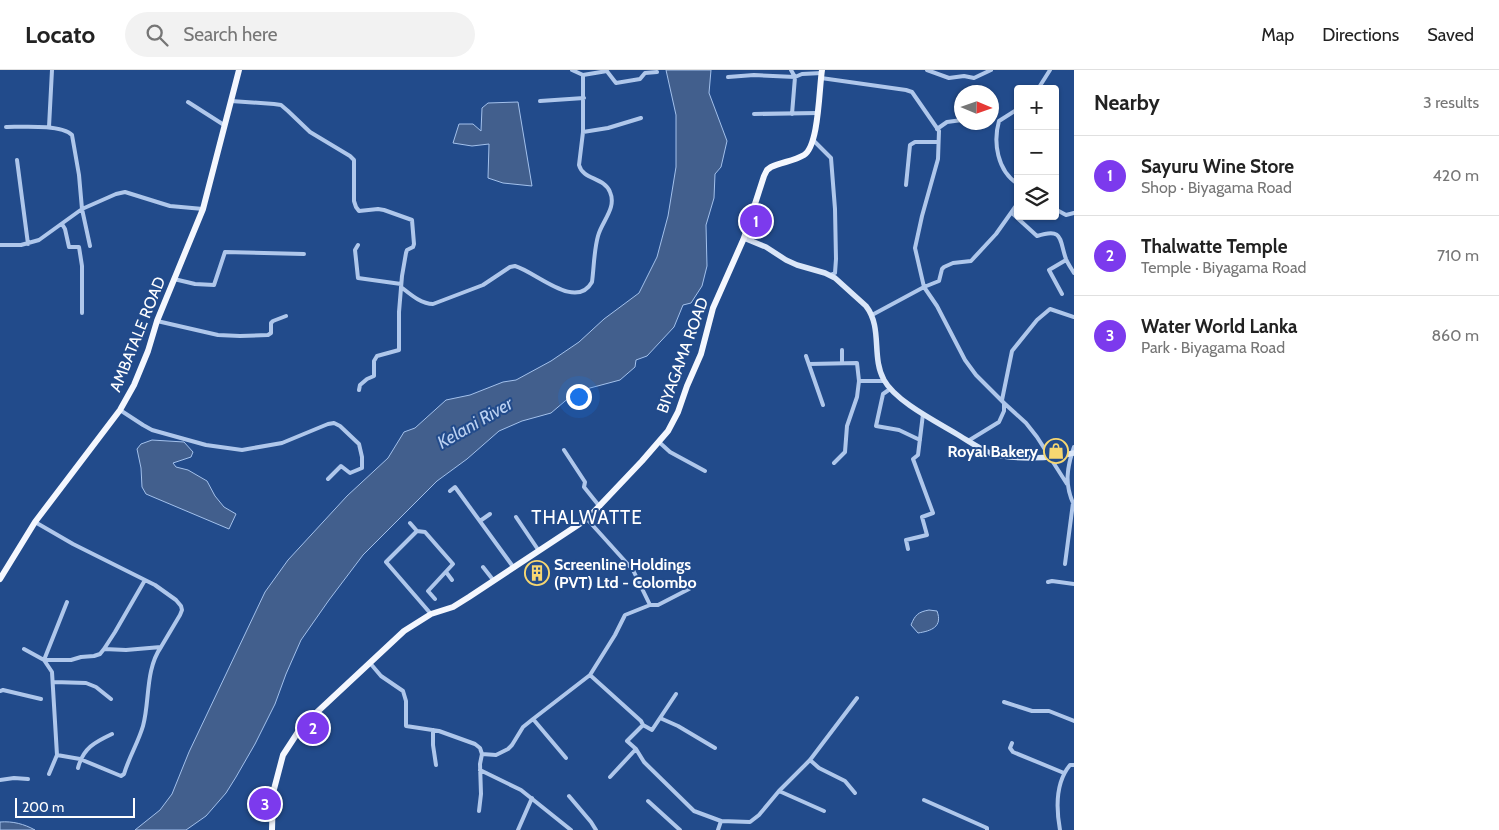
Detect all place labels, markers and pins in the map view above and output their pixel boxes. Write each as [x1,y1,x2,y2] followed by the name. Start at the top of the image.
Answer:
[740,202,772,240] pin: 1
[1043,438,1069,464] shop icon: Royal Bakery
[948,442,1038,461] place label: Royal Bakery
[554,555,697,592] place label: Screenline Holdings (PVT) Ltd - Colombo
[524,560,550,586] building icon: Screenline Holdings (PVT) Ltd - Colombo
[297,709,329,747] pin: 2
[249,785,281,823] pin: 3

